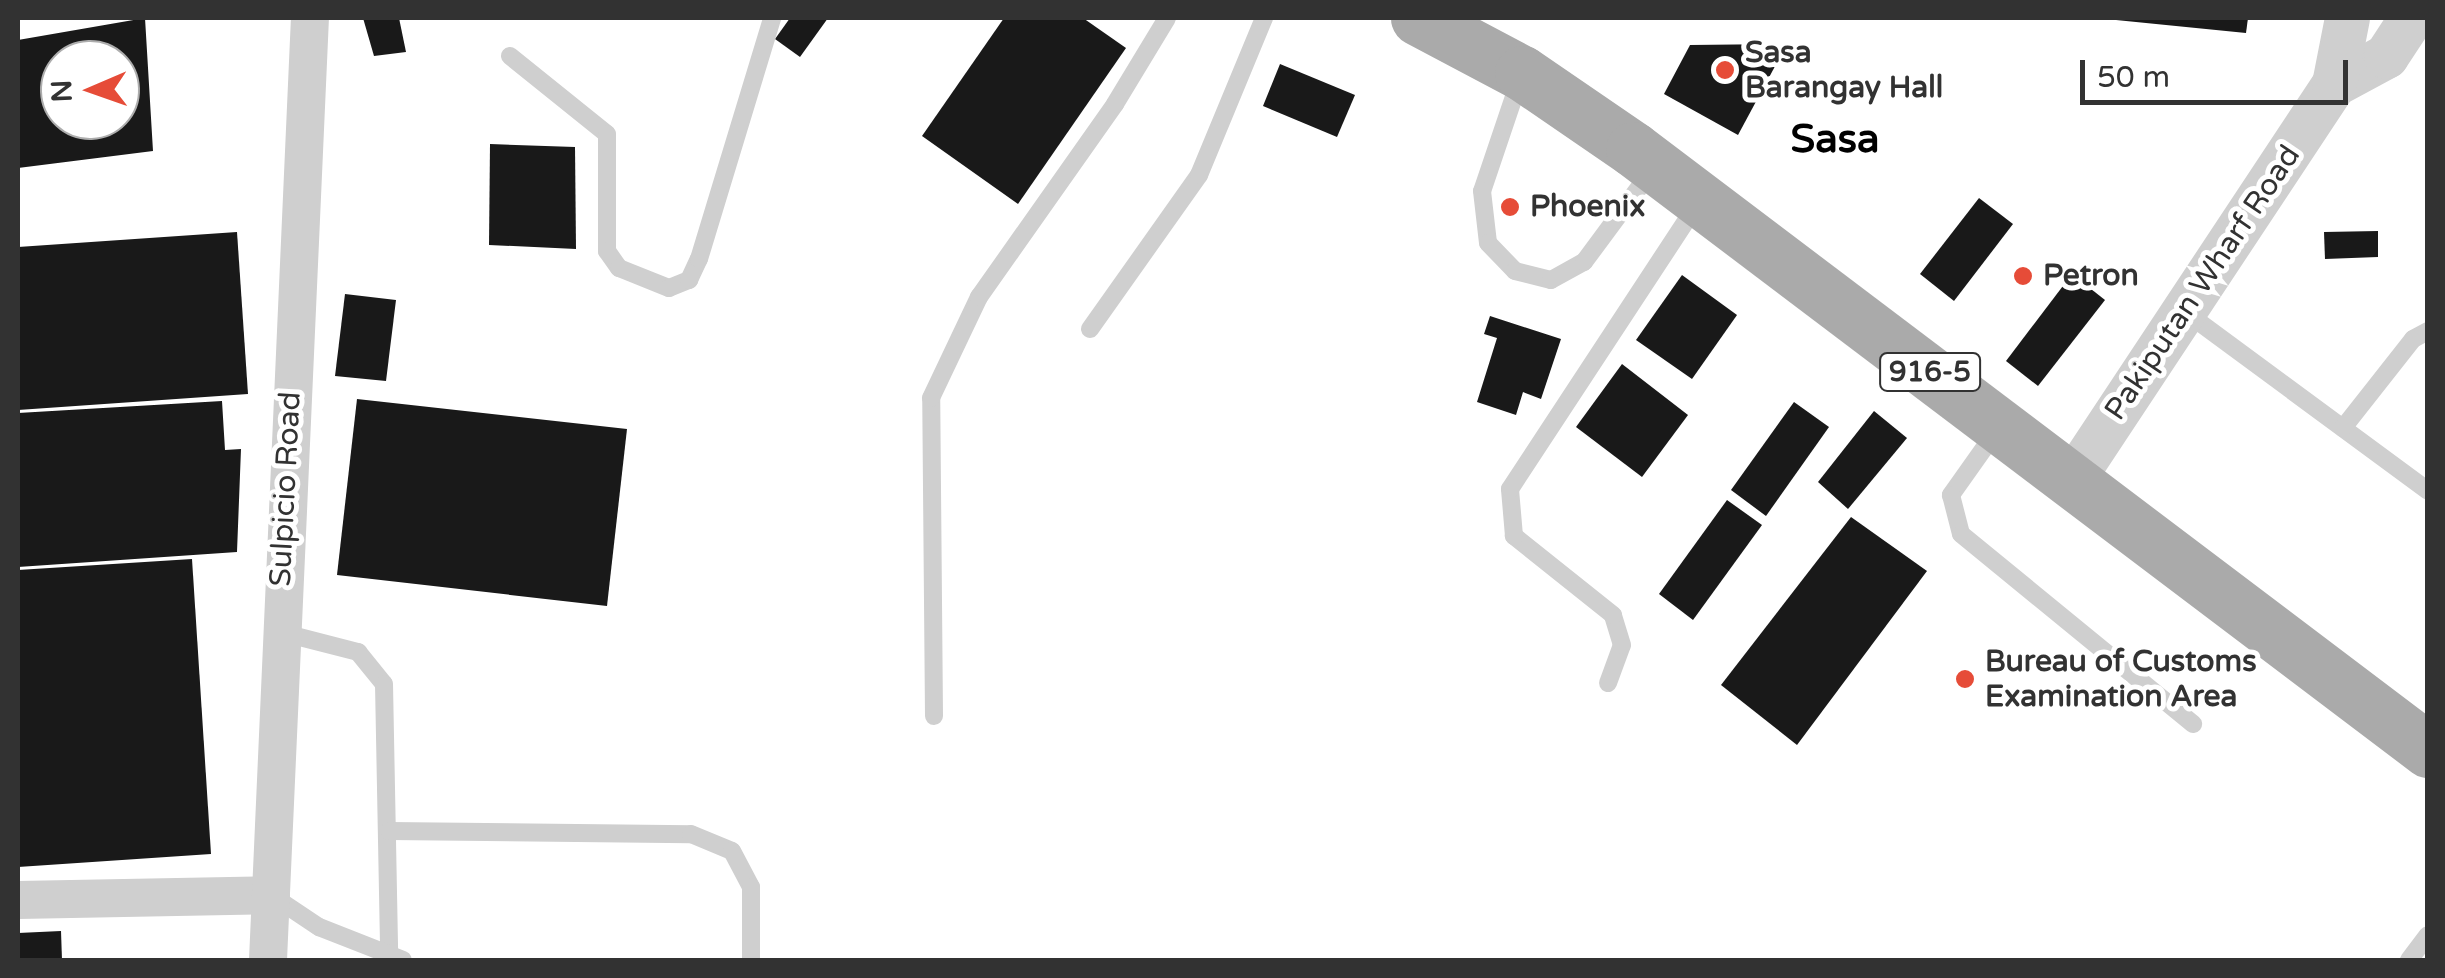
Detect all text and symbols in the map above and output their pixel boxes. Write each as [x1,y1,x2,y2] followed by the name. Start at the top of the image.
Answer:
[1745,35,1943,106] place label: Sasa Barangay Hall
[40,40,140,140] north arrow
[2085,40,2352,102] scale bar
[1714,59,1736,81] marker: Sasa Barangay Hall
[2097,59,2170,96] text: 50 m
[45,79,79,103] text: N
[1791,115,1879,163] district label: Sasa
[2098,139,2308,427] street label: Pakiputan Wharf Road
[1530,189,1645,225] place label: Phoenix
[1499,196,1521,218] marker: Phoenix
[2043,258,2139,294] place label: Petron
[2012,265,2034,287] marker: Petron
[1878,349,1982,395] road number: 916-5
[263,391,309,587] street label: Sulpicio Road
[1985,644,2257,714] place label: Bureau of Customs Examination Area
[1954,668,1976,690] marker: Bureau of Customs Examination Area

